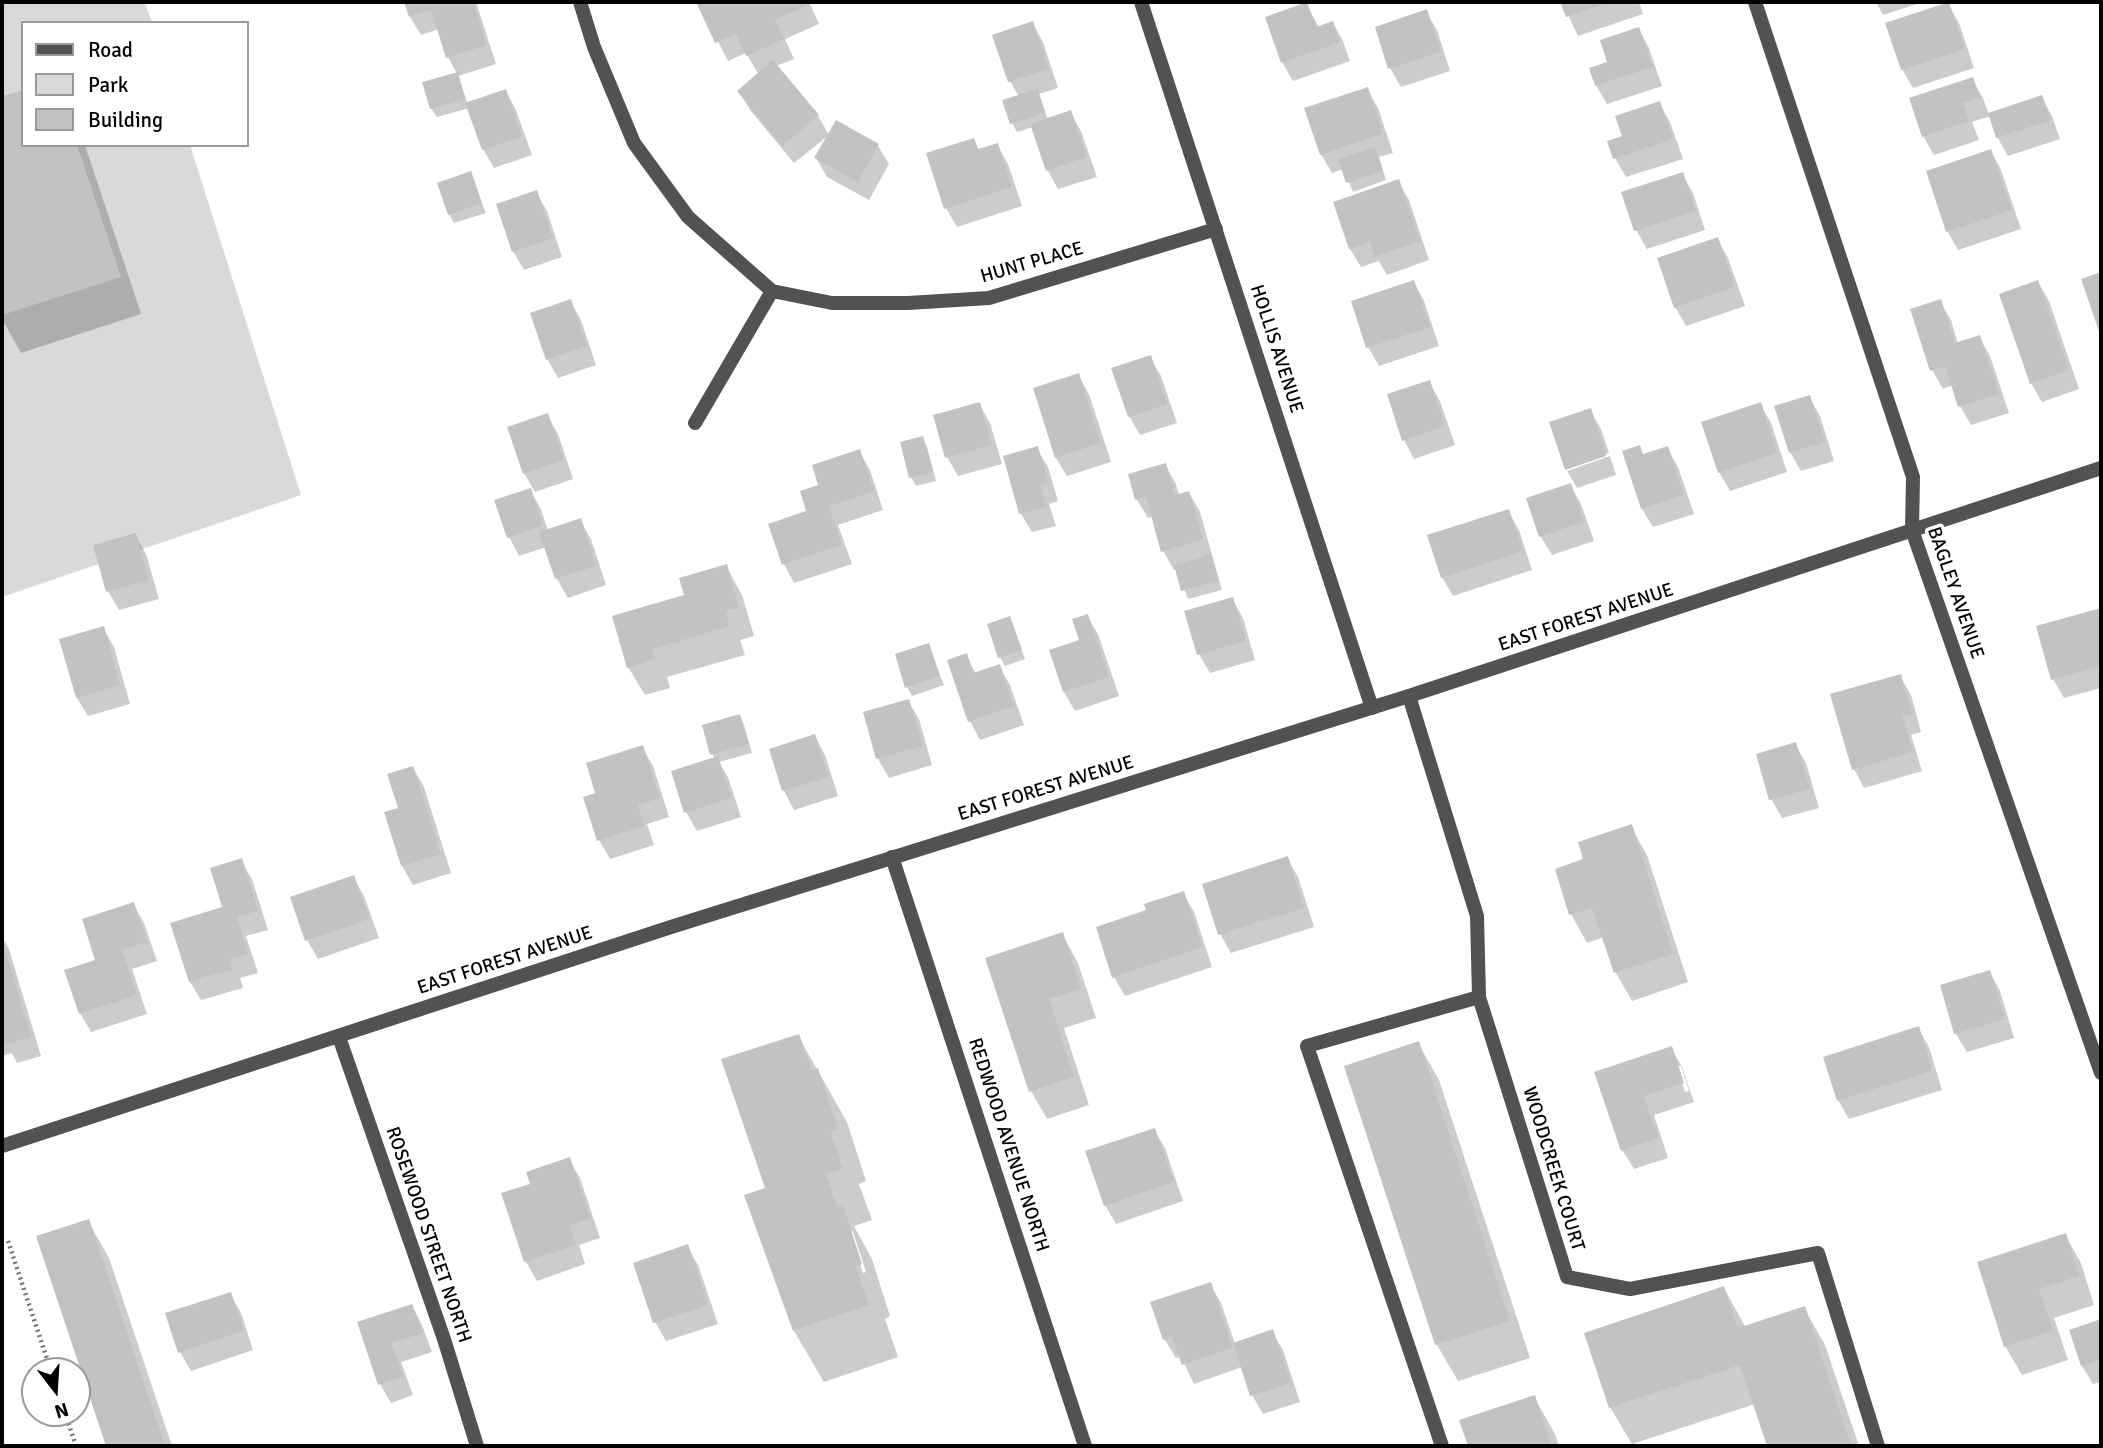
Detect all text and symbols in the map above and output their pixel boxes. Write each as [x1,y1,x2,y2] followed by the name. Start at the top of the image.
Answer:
[21,21,248,147] legend
[88,37,133,63] text: Road
[88,72,128,98] text: Park
[88,107,163,133] text: Building
[978,237,1086,289] street label: HUNT PLACE
[1244,282,1308,416] street label: HOLLIS AVENUE
[1922,524,1988,662] street label: BAGLEY AVENUE
[1496,579,1676,657] street label: EAST FOREST AVENUE
[955,751,1137,827] street label: EAST FOREST AVENUE
[415,922,595,1000] street label: EAST FOREST AVENUE
[963,1035,1053,1255] street label: REDWOOD AVENUE NORTH
[1517,1084,1589,1254] street label: WOODCREEK COURT
[380,1124,476,1346] street label: ROSEWOOD STREET NORTH
[21,1357,91,1427] north arrow
[52,1397,71,1424] text: N

